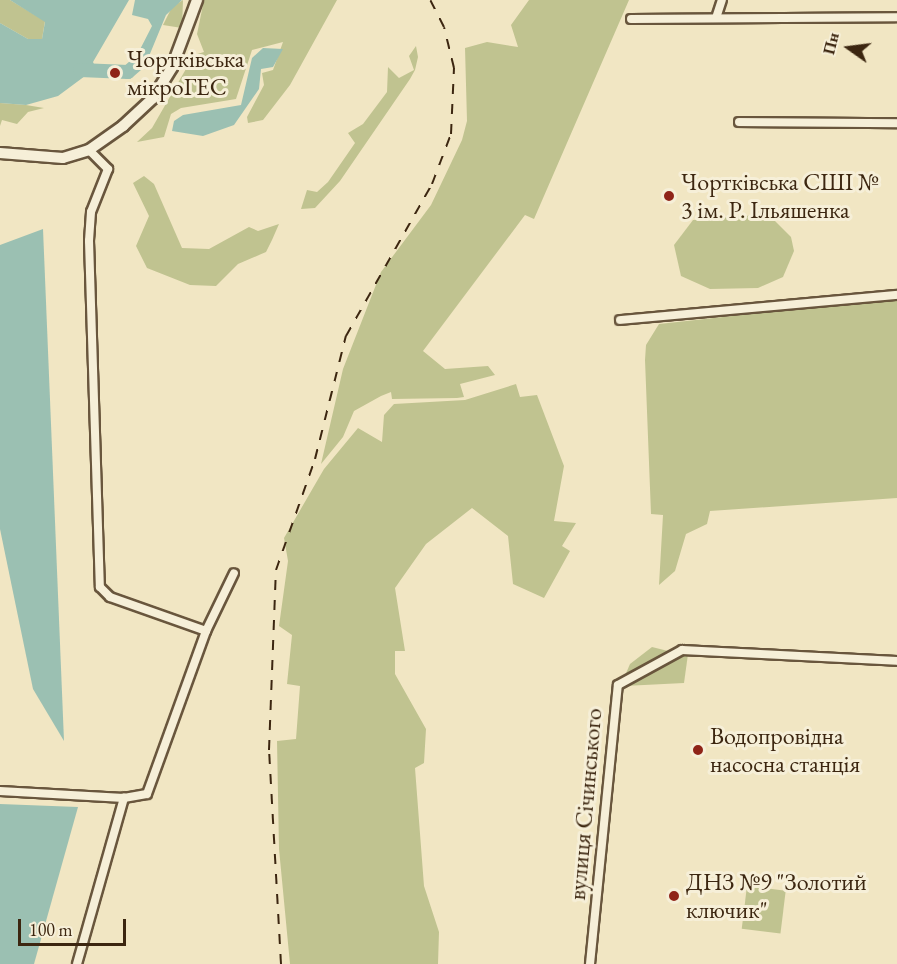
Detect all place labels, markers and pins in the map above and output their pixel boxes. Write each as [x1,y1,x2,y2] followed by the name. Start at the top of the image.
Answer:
[127,45,244,101] place label: Чортківська мікроГЕС
[108,66,122,80] marker: Чортківська мікроГЕС
[681,168,879,224] place label: Чортківська СШІ № 3 ім. Р. Ільяшенка
[662,189,676,203] marker: Чортківська СШІ № 3 ім. Р. Ільяшенка
[710,722,860,778] place label: Водопровідна насосна станція
[691,743,705,757] marker: Водопровідна насосна станція
[686,868,867,924] place label: ДНЗ №9 "Золотий ключик"
[667,889,681,903] marker: ДНЗ №9 "Золотий ключик"

